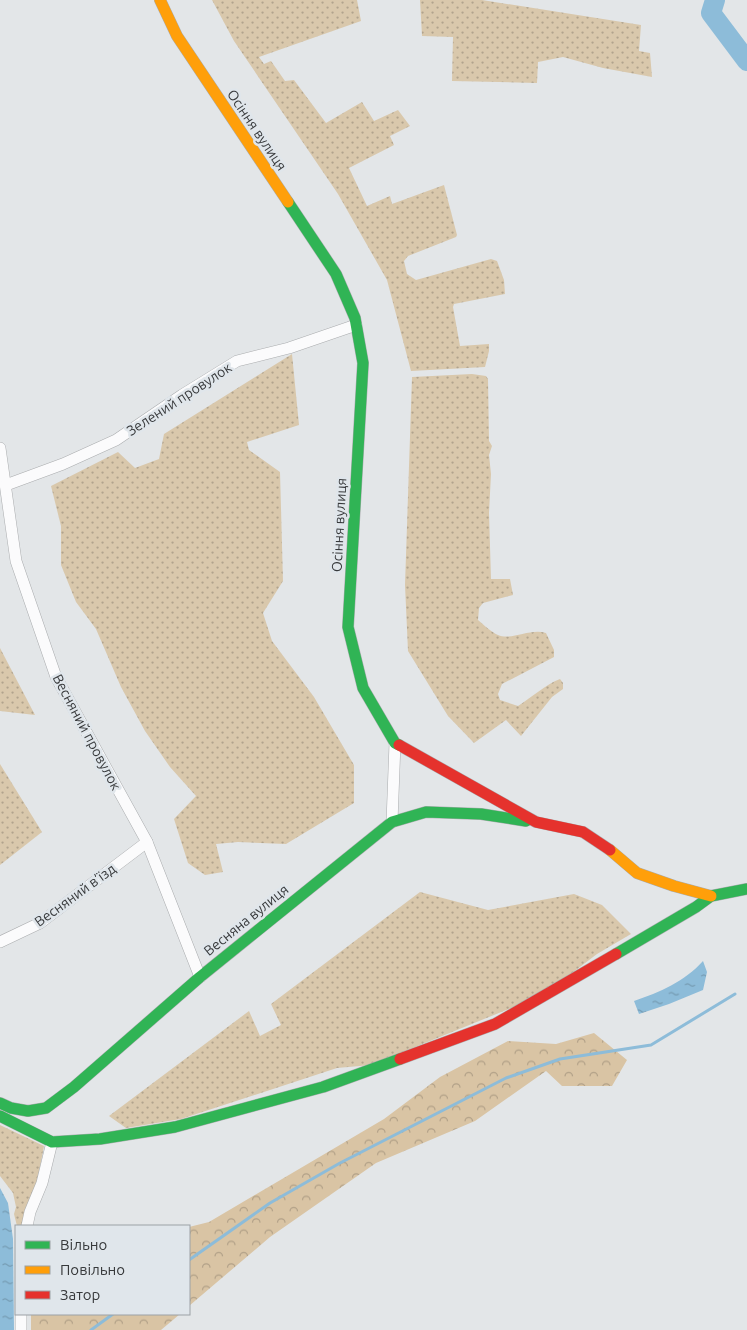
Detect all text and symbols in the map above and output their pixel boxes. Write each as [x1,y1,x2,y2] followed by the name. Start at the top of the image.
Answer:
[224,86,290,174] street label: Осіння вулиця
[124,359,234,439] street label: Зелений провулок
[329,478,349,572] street label: Осіння вулиця
[50,671,124,793] street label: Весняний провулок
[31,860,119,930] street label: Весняний в’їзд
[201,881,291,959] street label: Весняна вулиця
[15,1225,190,1315] legend
[60,1236,107,1253] text: Вільно
[60,1261,125,1278] text: Повільно
[60,1286,100,1303] text: Затор

